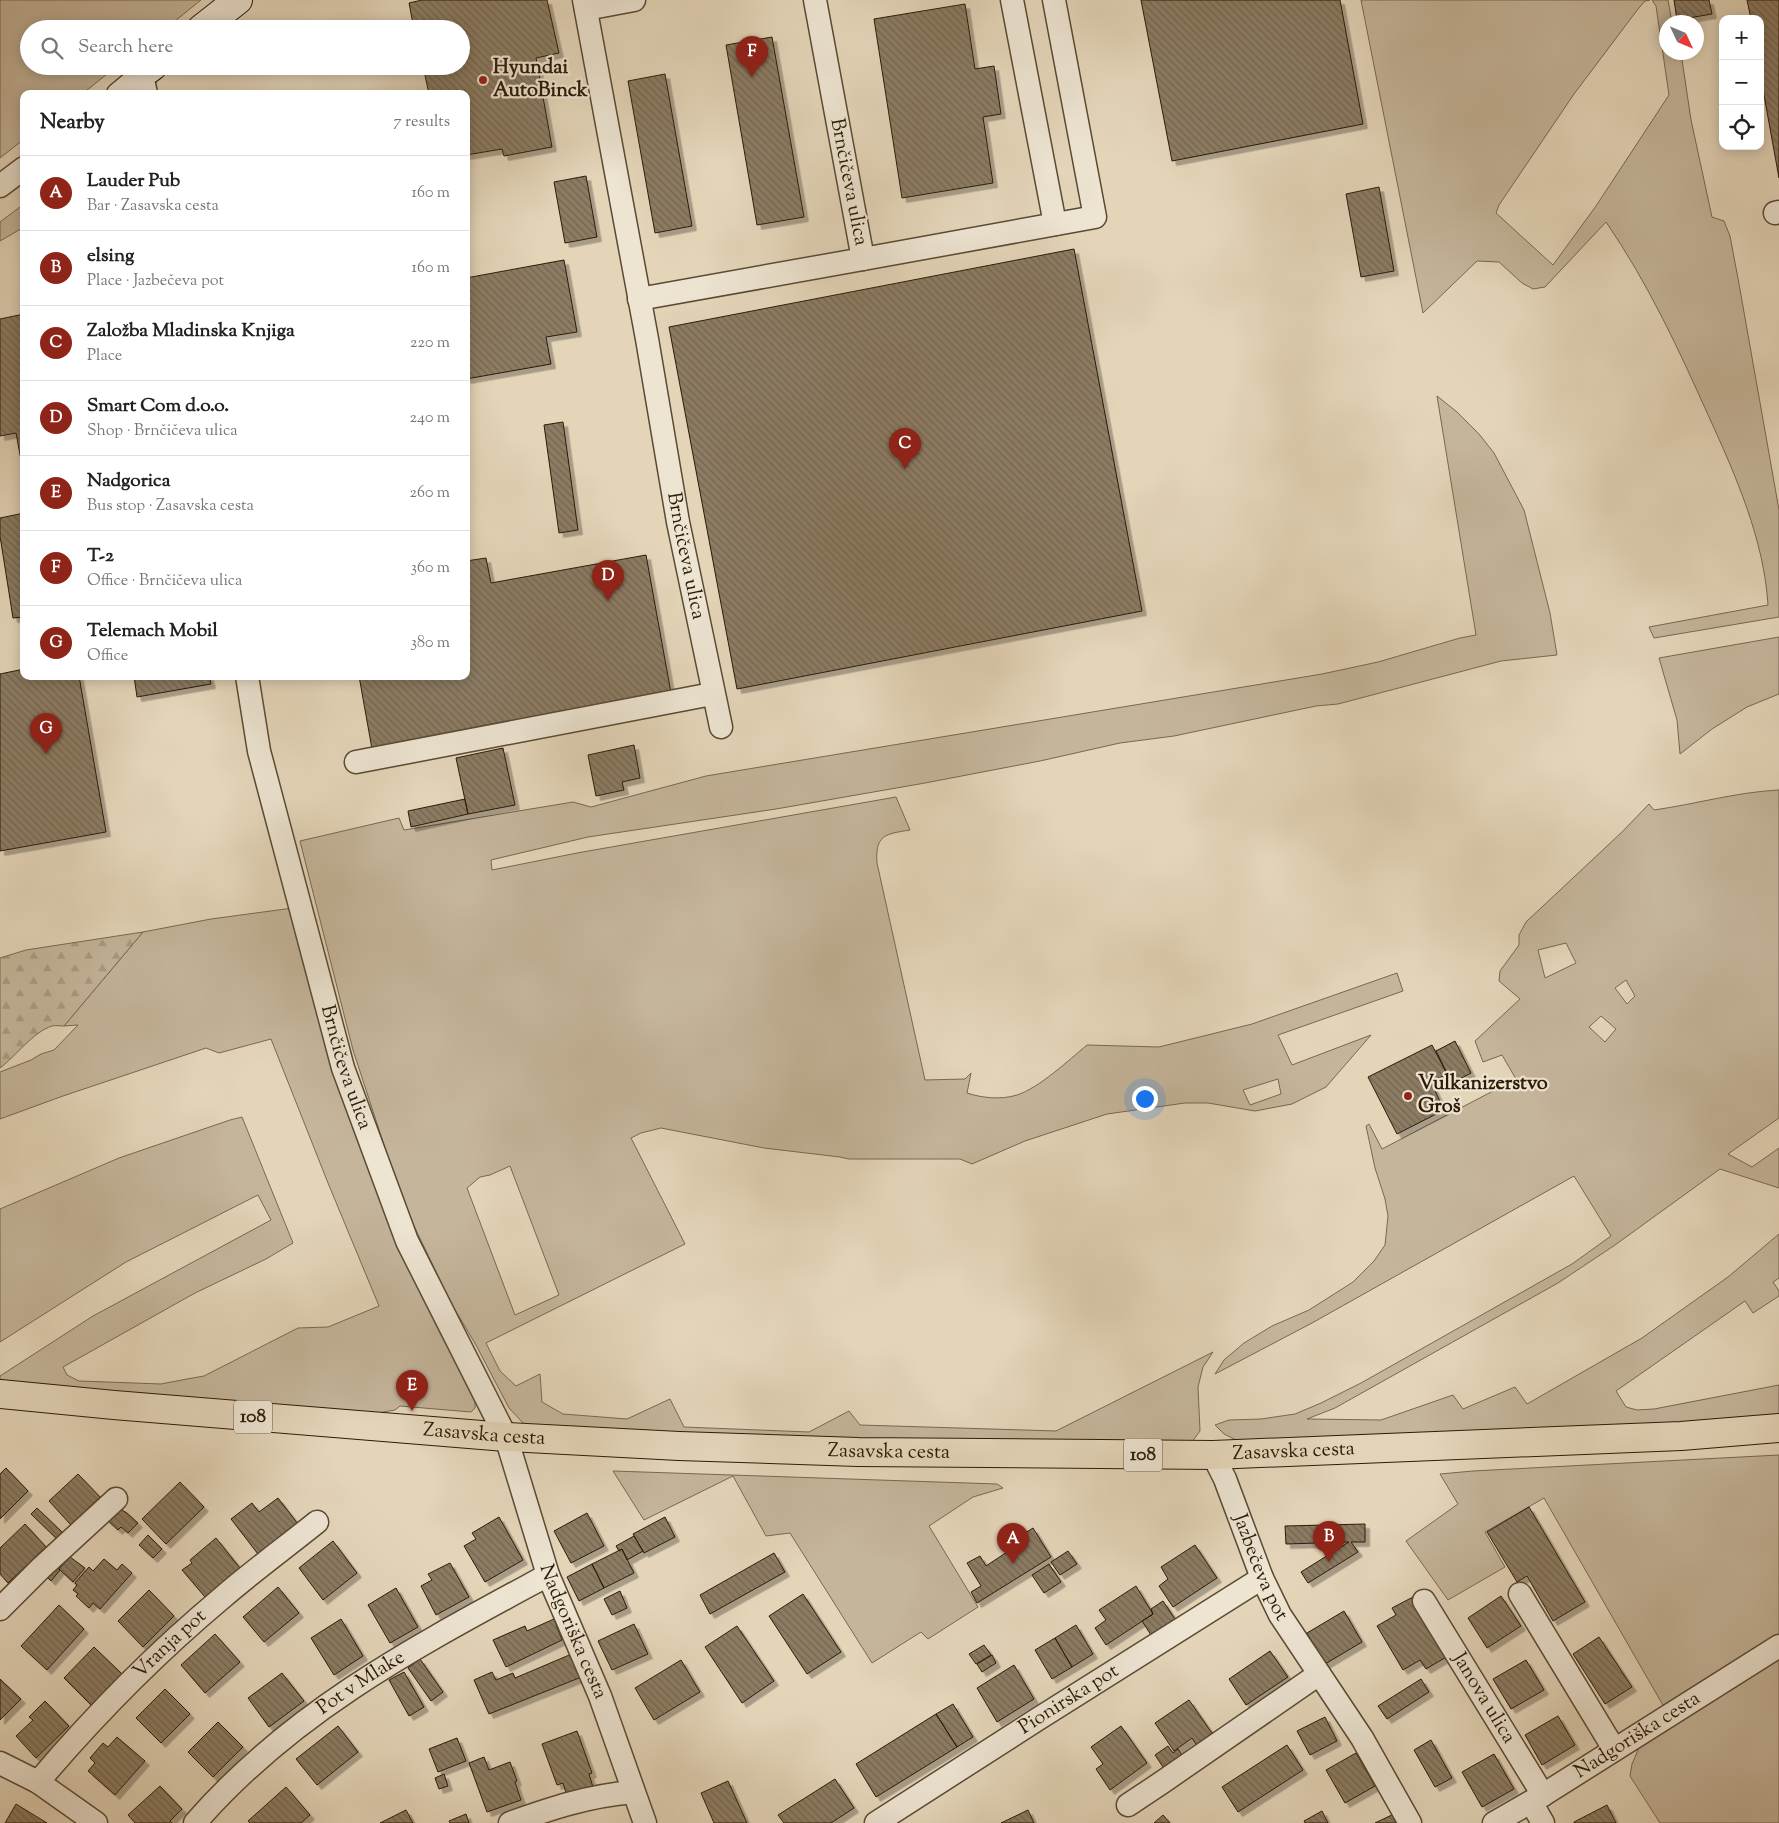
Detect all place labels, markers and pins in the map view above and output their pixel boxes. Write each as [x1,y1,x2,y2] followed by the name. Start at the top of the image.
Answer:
[736,36,768,77] pin: F
[493,54,588,106] place label: Hyundai AutoBinck
[477,74,489,86] marker: Hyundai AutoBinck
[889,428,921,469] pin: C
[592,560,624,601] pin: D
[30,713,62,754] pin: G
[1418,1070,1548,1122] place label: Vulkanizerstvo Groš
[1402,1090,1414,1102] marker: Vulkanizerstvo Groš
[396,1370,428,1411] pin: E
[1313,1521,1345,1562] pin: B
[997,1523,1029,1564] pin: A

